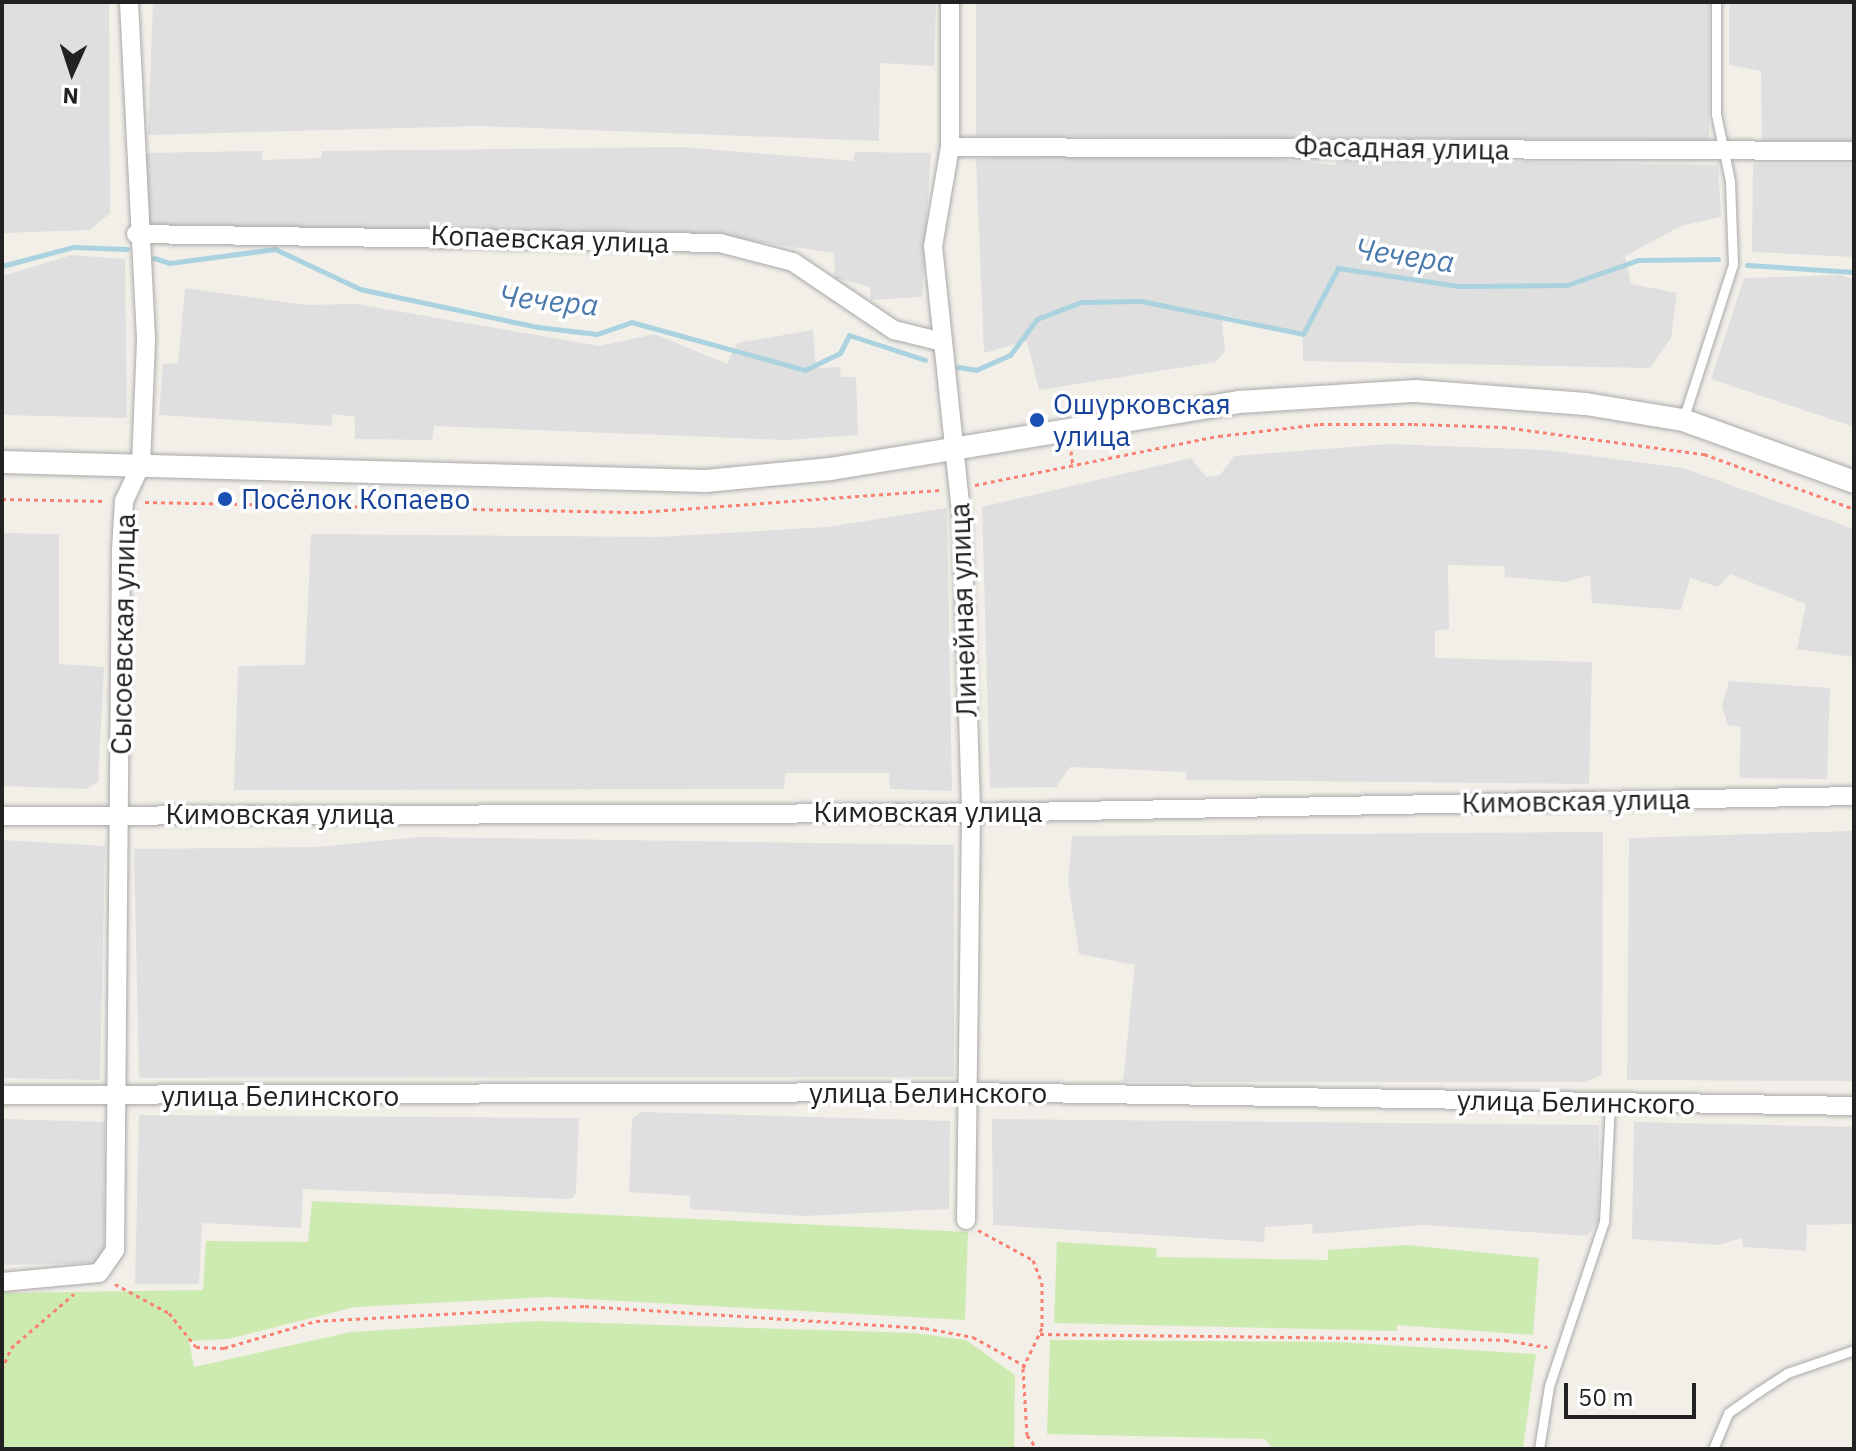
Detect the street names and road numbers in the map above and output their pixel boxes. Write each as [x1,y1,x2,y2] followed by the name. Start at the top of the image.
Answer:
[1294,129,1510,167] street label: Фасадная улица
[430,218,670,260] street label: Копаевская улица
[942,502,984,718] street label: Линейная улица
[104,513,142,755] street label: Сысоевская улица
[1461,782,1691,820] street label: Кимовская улица
[814,795,1042,829] street label: Кимовская улица
[166,797,394,831] street label: Кимовская улица
[809,1076,1047,1110] street label: улица Белинского
[161,1079,399,1113] street label: улица Белинского
[1457,1083,1695,1121] street label: улица Белинского

